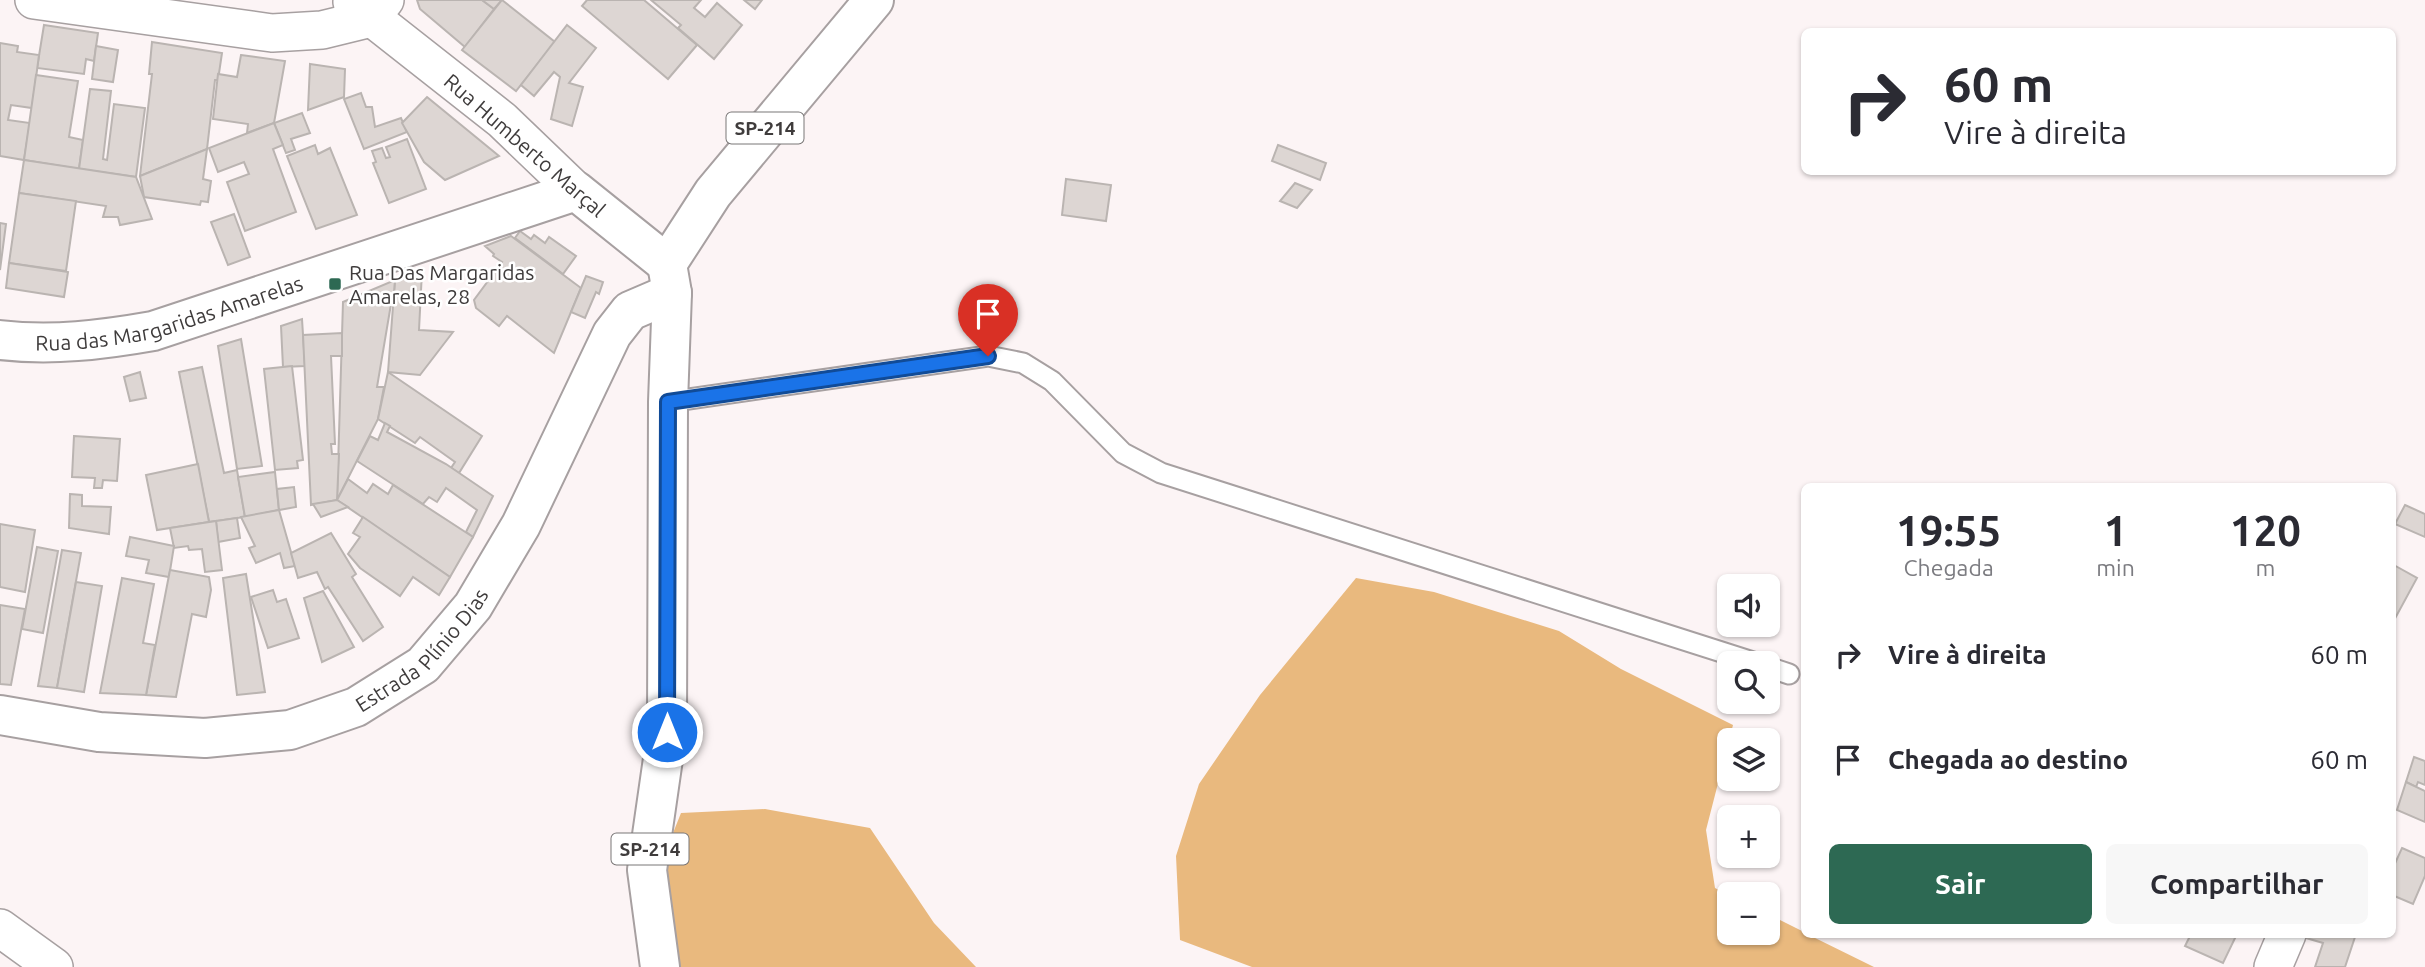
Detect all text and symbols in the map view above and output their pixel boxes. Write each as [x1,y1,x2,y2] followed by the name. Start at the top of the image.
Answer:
[1829,56,1920,147] icon: right
[1944,56,2053,111] text: 60 m
[440,69,610,221] street label: Rua Humberto Marçal
[726,112,804,144] road number: SP-214
[1944,114,2127,150] text: Vire à direita
[349,260,534,308] place label: Rua Das Margaridas Amarelas, 28
[35,270,306,354] street label: Rua das Margaridas Amarelas
[327,276,343,292] marker: Rua Das Margaridas Amarelas, 28
[958,284,1018,356] pin
[969,295,1007,333] icon: arrive
[1896,507,2001,554] text: 19:55
[2104,507,2127,554] text: 1
[2230,507,2301,554] text: 120
[1903,555,1994,580] text: Chegada
[2096,555,2135,580] text: min
[2255,555,2275,580] text: m
[1717,574,1780,945] map controls
[1717,574,1780,637] button: sound
[351,584,493,716] street label: Estrada Plínio Dias
[1829,636,1867,674] icon: right
[1888,640,2047,669] text: Vire à direita
[2310,640,2368,669] text: 60 m
[1717,651,1780,714] button: search
[630,695,704,769] position arrow
[1717,728,1780,791] button: layers
[1829,741,1867,779] icon: arrive
[1888,745,2128,774] text: Chegada ao destino
[2310,745,2368,774] text: 60 m
[1717,805,1780,868] button: +
[612,834,688,864] road number: SP-214
[1829,844,2092,924] button: Sair
[2106,844,2368,924] button: Compartilhar
[1717,882,1780,945] button: −

